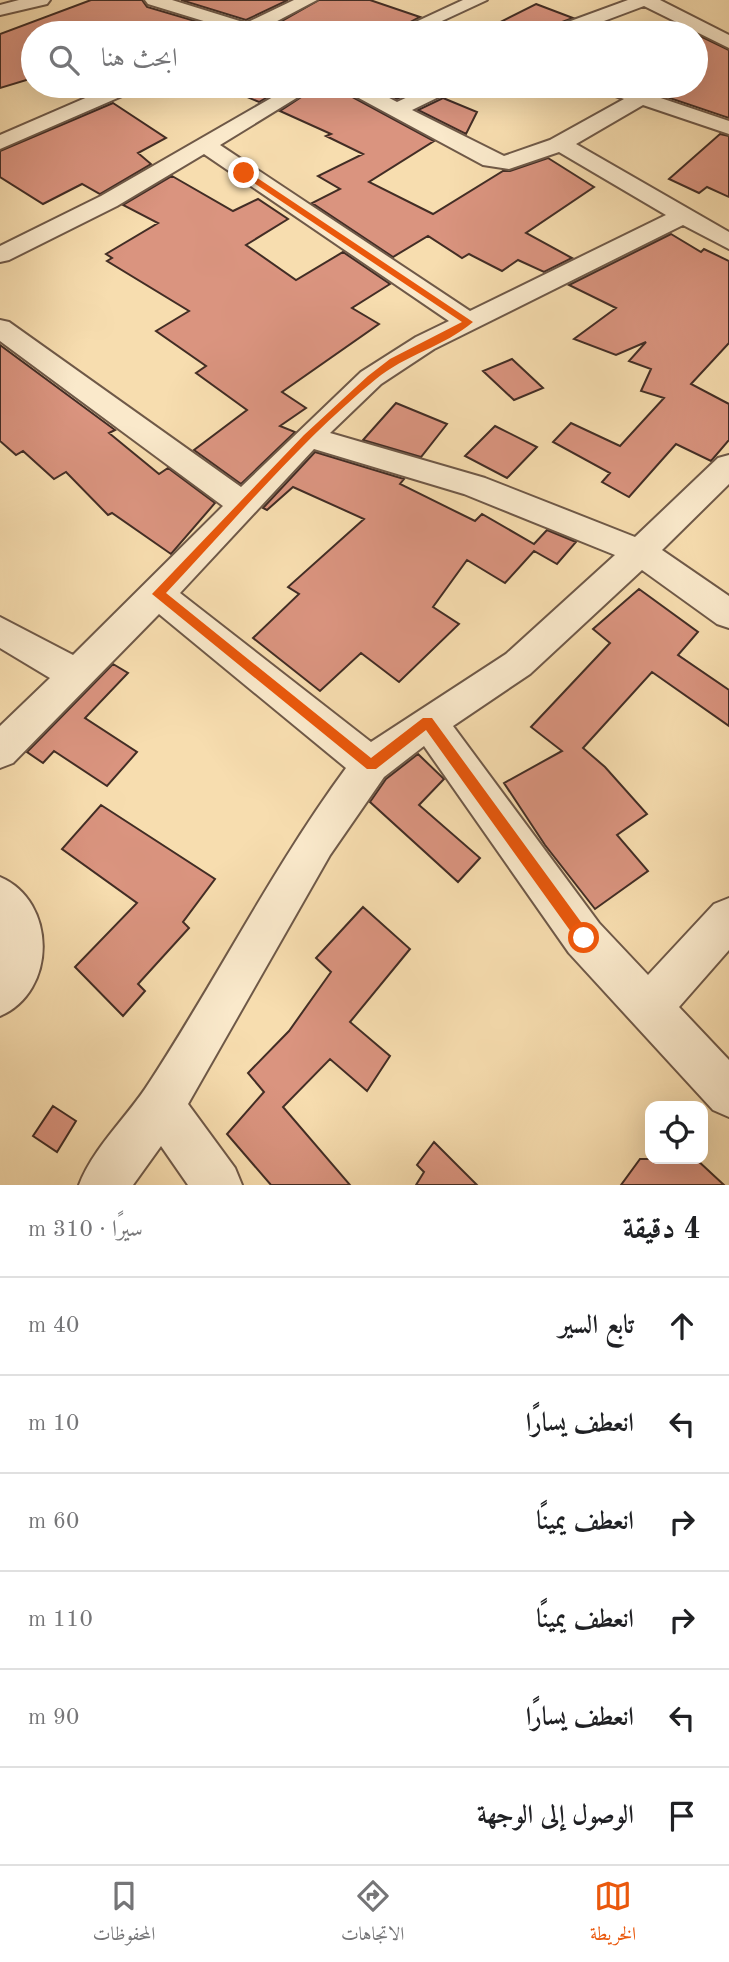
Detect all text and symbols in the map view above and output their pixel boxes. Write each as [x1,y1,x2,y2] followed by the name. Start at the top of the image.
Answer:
[21,21,708,98] search box
[45,41,83,79] icon: search
[101,46,178,72] text: ابحث هنا
[228,157,259,188] route end
[568,922,599,953] route start
[645,1101,708,1164] map controls
[645,1101,708,1164] button: locate
[623,1215,701,1245] text: 4 دقيقة
[28,1218,143,1241] text: سيرًا · 310 m
[663,1307,701,1345] icon: ahead
[559,1313,634,1339] text: تابع السير
[28,1314,79,1337] text: 40 m
[663,1405,701,1443] icon: left
[526,1411,634,1437] text: انعطف يسارًا
[28,1412,79,1435] text: 10 m
[663,1503,701,1541] icon: right
[536,1509,634,1535] text: انعطف يمينًا
[28,1510,79,1533] text: 60 m
[663,1601,701,1639] icon: right
[536,1607,634,1633] text: انعطف يمينًا
[28,1608,93,1631] text: 110 m
[663,1699,701,1737] icon: left
[526,1705,634,1731] text: انعطف يسارًا
[28,1706,79,1729] text: 90 m
[663,1797,701,1835] icon: arrive
[477,1803,634,1829] text: الوصول إلى الوجهة
[93,1877,155,1952] tab: المحفوظات
[341,1877,404,1952] tab: الاتجاهات
[590,1877,636,1952] tab: الخريطة

